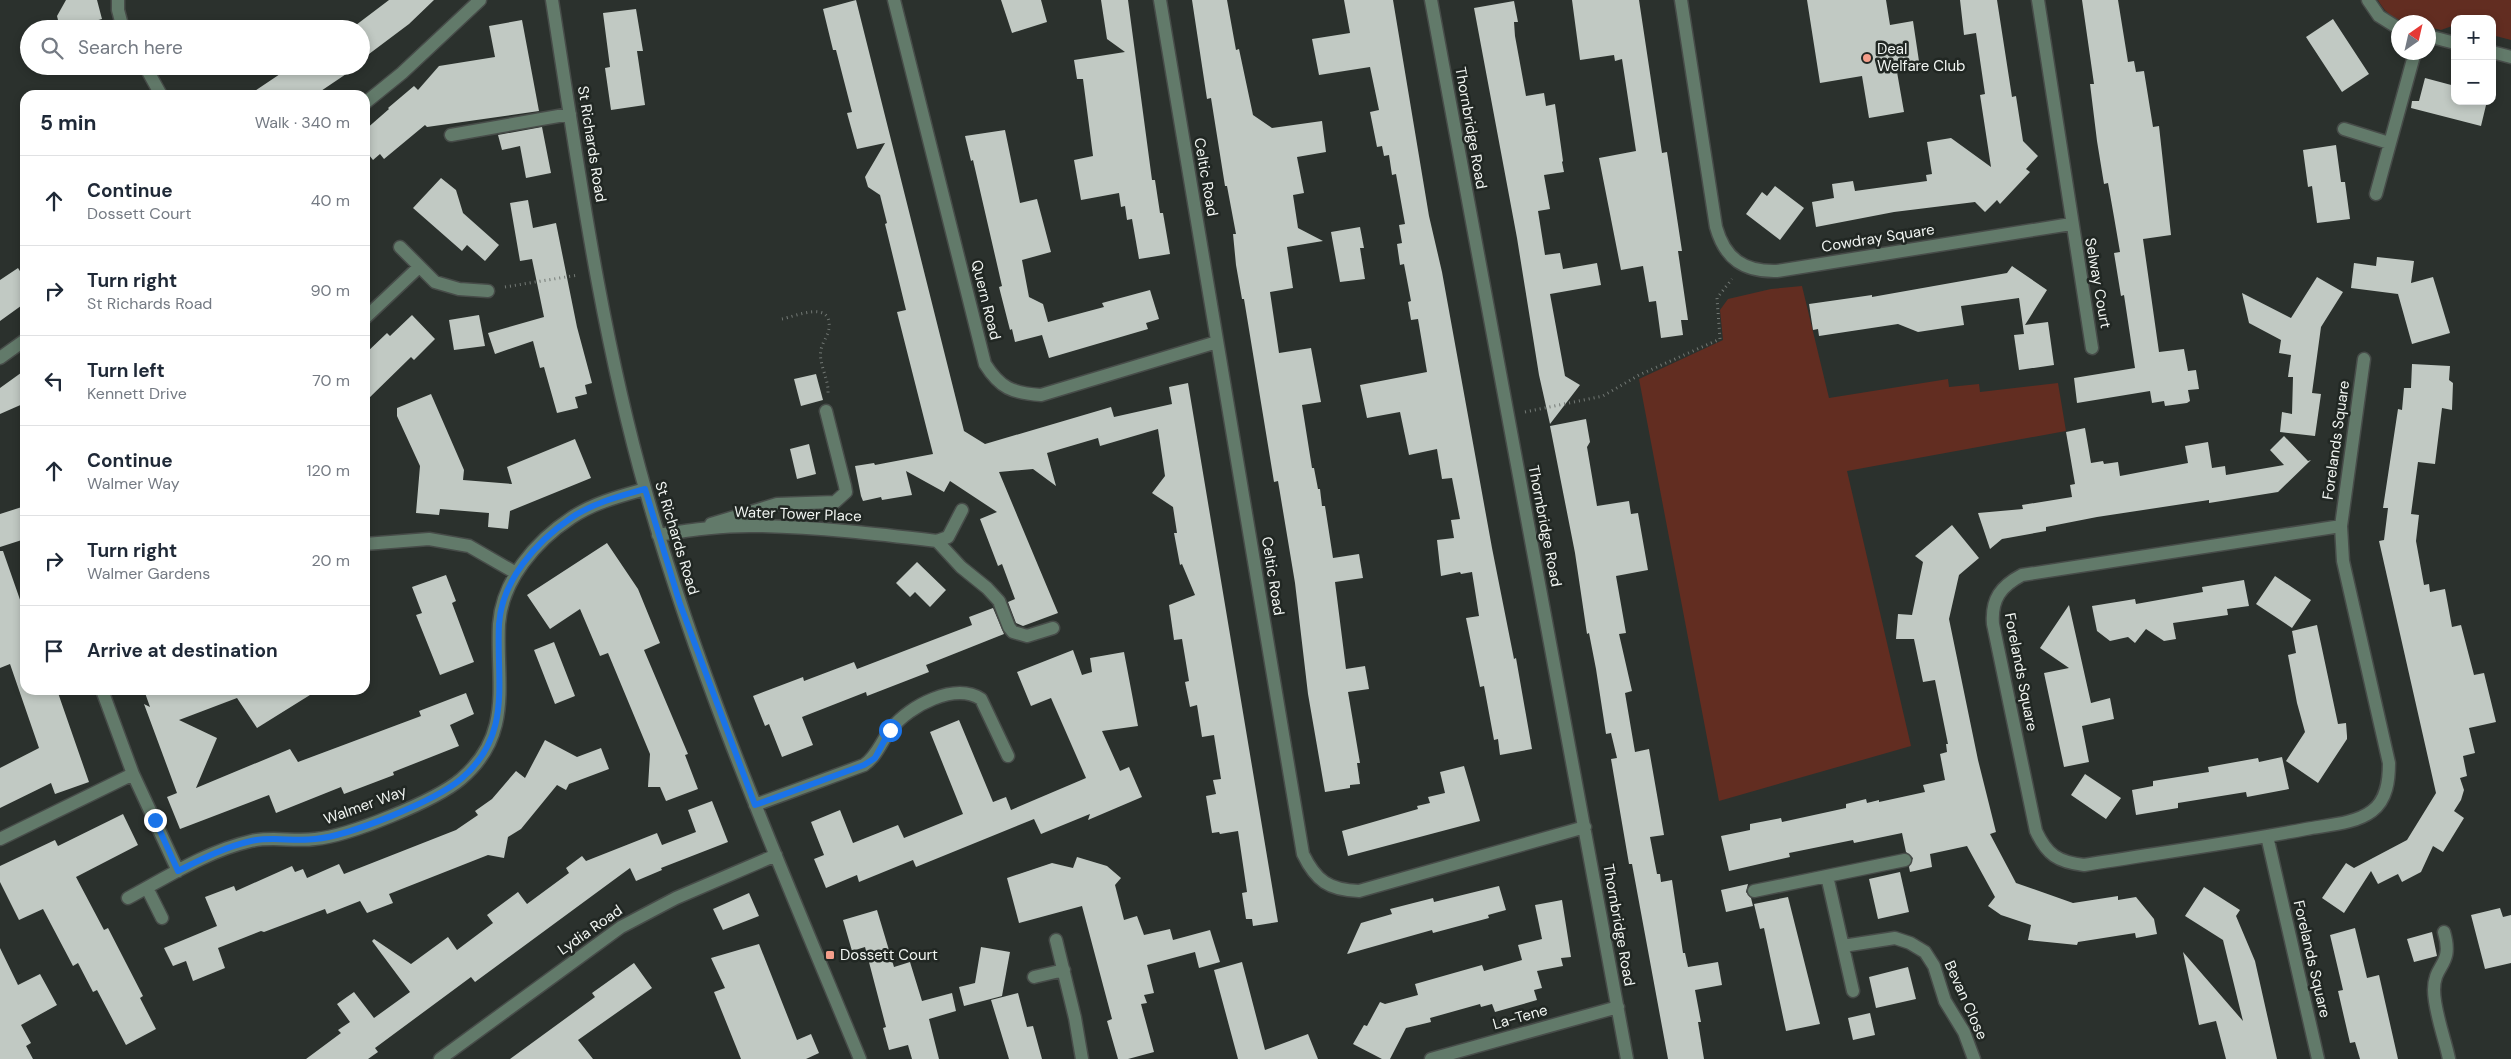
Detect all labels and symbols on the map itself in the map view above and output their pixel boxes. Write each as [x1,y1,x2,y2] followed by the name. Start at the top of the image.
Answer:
[2391,15,2436,60] north arrow
[1877,39,1965,76] place label: Deal Welfare Club
[1861,52,1873,64] marker: Deal Welfare Club
[1450,65,1492,191] street label: Thornbridge Road
[573,84,611,204] street label: St Richards Road
[1189,136,1223,218] street label: Celtic Road
[1820,219,1936,257] street label: Cowdray Square
[2080,236,2116,330] street label: Selway Court
[966,258,1006,342] street label: Quern Road
[2318,379,2354,501] street label: Forelands Square
[1523,463,1567,589] street label: Thornbridge Road
[650,479,704,597] street label: St Richards Road
[734,502,862,526] street label: Water Tower Place
[1257,535,1289,617] street label: Celtic Road
[2000,611,2042,733] street label: Forelands Square
[879,719,902,742] route start
[321,781,410,829] street label: Walmer Way
[144,809,167,832] route end
[1598,862,1640,988] street label: Thornbridge Road
[2289,898,2335,1020] street label: Forelands Square
[554,900,626,960] street label: Lydia Road
[840,945,938,965] place label: Dossett Court
[824,949,836,961] marker: Dossett Court
[1940,957,1992,1043] street label: Bevan Close
[1490,1000,1550,1034] street label: La-Tene

